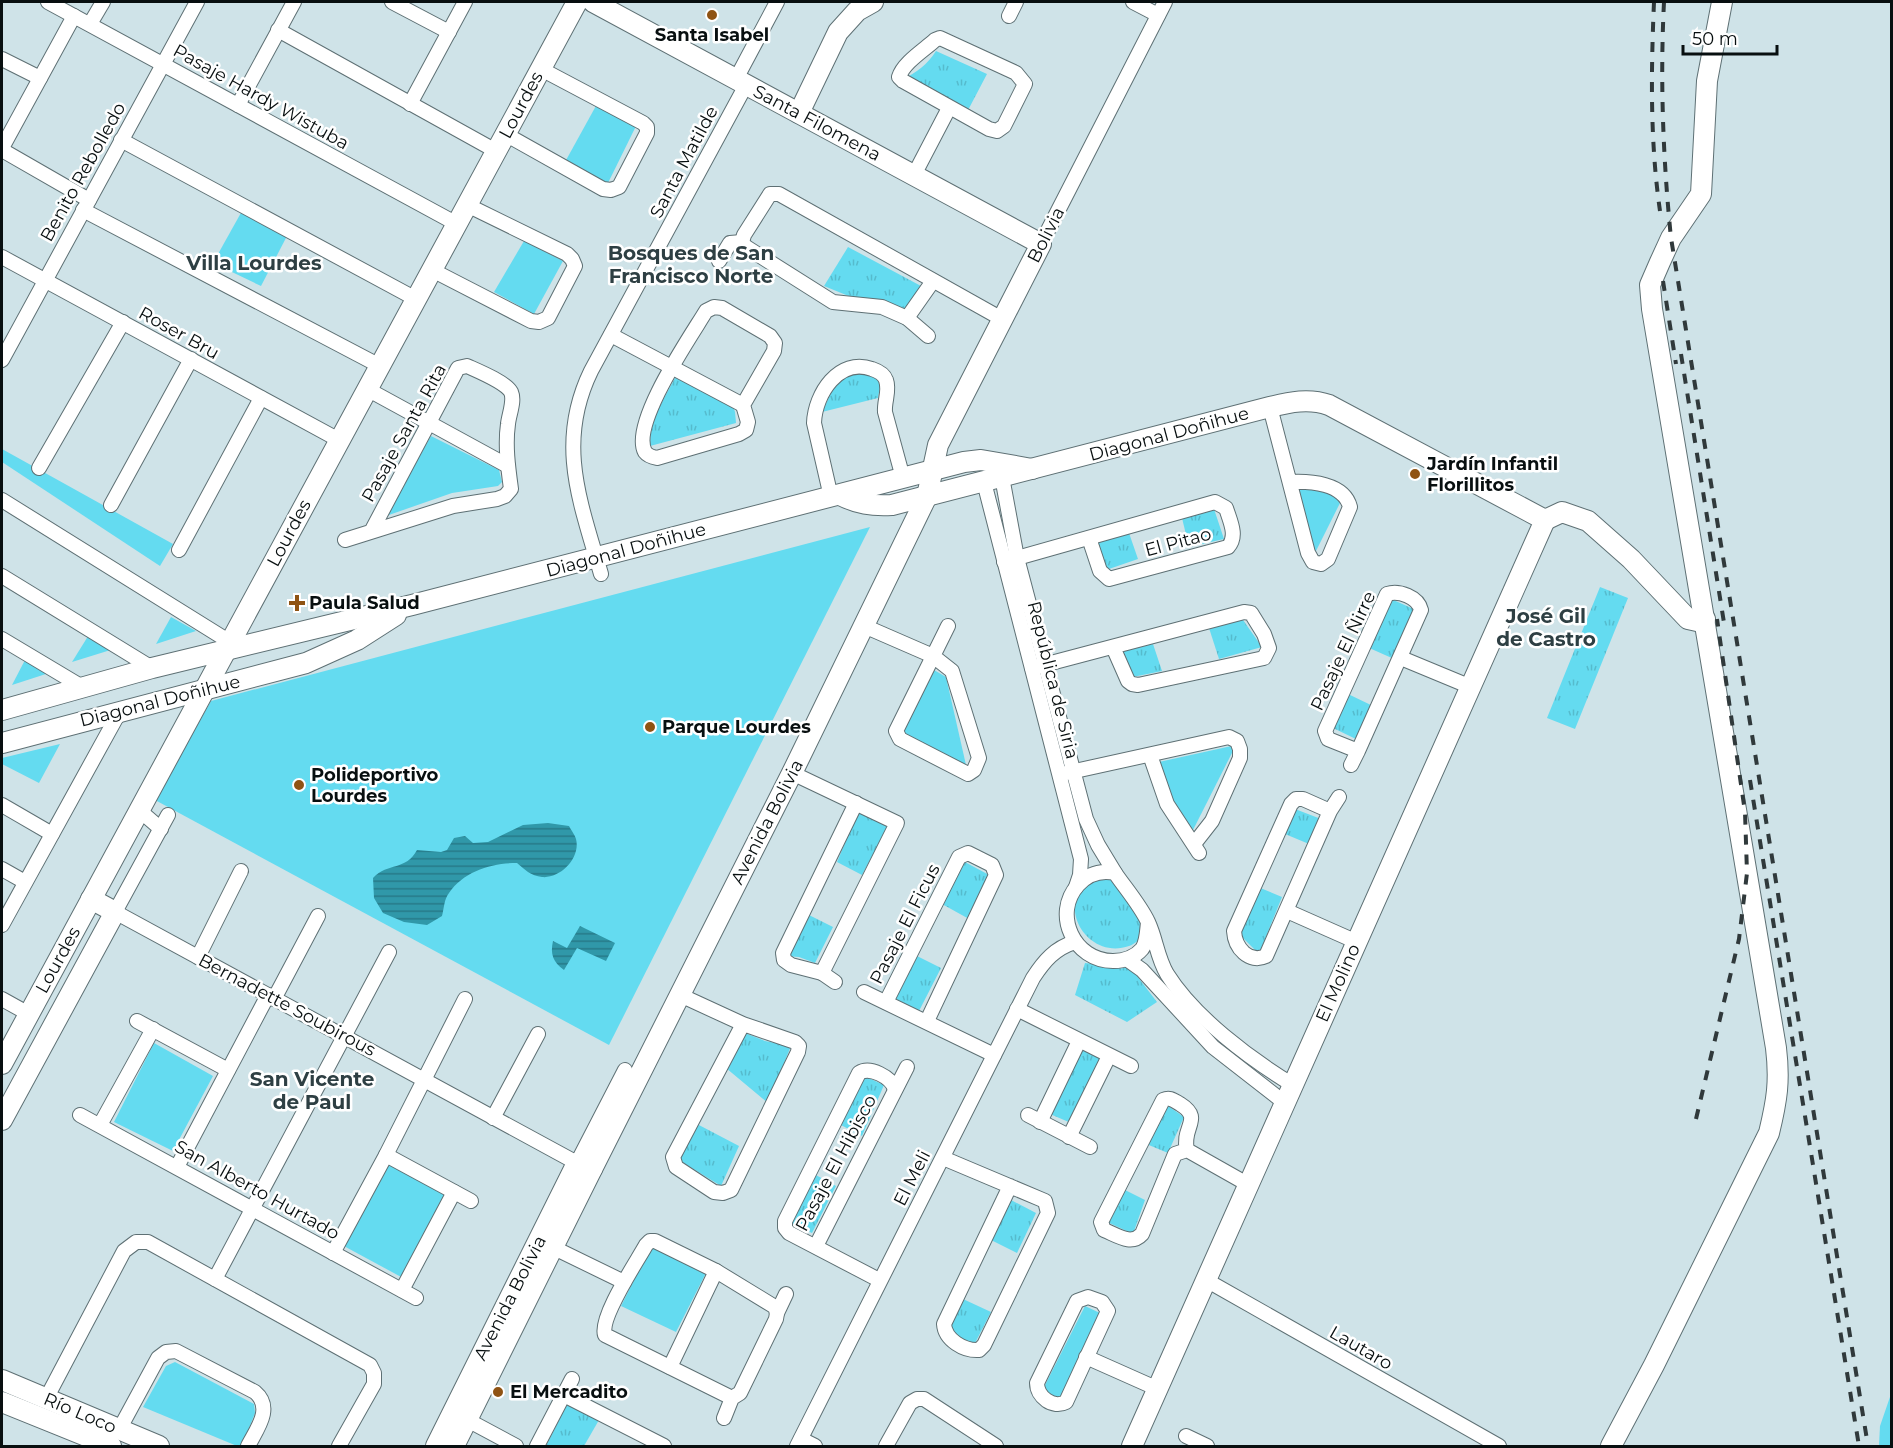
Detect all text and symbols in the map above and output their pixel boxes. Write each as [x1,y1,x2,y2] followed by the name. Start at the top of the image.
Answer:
[705,8,719,22] marker: Santa Isabel
[1683,18,1778,56] scale bar
[655,24,769,46] place label: Santa Isabel
[1692,28,1738,50] text: 50 m
[169,40,353,154] street label: Pasaje Hardy Wistuba
[494,68,548,142] street label: Lourdes
[749,80,885,166] street label: Santa Filomena
[36,99,130,245] street label: Benito Rebolledo
[645,102,723,222] street label: Santa Matilde
[1023,203,1069,267] street label: Bolivia
[608,241,774,288] district label: Bosques de San Francisco Norte
[185,251,322,275] district label: Villa Lourdes
[135,302,223,364] street label: Roser Bru
[357,360,451,506] street label: Pasaje Santa Rita
[1087,402,1251,466] street label: Diagonal Doñihue
[1426,453,1558,496] place label: Jardín Infantil Florillitos
[1408,467,1422,481] marker: Jardín Infantil Florillitos
[262,496,316,570] street label: Lourdes
[544,518,708,582] street label: Diagonal Doñihue
[1142,523,1214,561] street label: El Pitao
[1306,588,1380,714] street label: Pasaje El Ñirre
[309,592,420,614] place label: Paula Salud
[290,596,304,610] marker: Paula Salud
[1023,599,1083,761] street label: República de Siria
[1496,604,1596,651] district label: José Gil de Castro
[77,670,243,732] street label: Diagonal Doñihue
[662,716,811,738] place label: Parque Lourdes
[643,720,657,734] marker: Parque Lourdes
[726,756,808,888] street label: Avenida Bolivia
[311,764,438,807] place label: Polideportivo Lourdes
[292,778,306,792] marker: Polideportivo Lourdes
[865,860,945,988] street label: Pasaje El Ficus
[31,923,85,997] street label: Lourdes
[1311,941,1365,1025] street label: El Molino
[195,949,380,1061] street label: Bernadette Soubirous
[250,1067,374,1114] district label: San Vicente de Paul
[791,1091,881,1235] street label: Pasaje El Hibisco
[171,1136,343,1244] street label: San Alberto Hurtado
[889,1147,935,1209] street label: El Meli
[469,1232,551,1364] street label: Avenida Bolivia
[1326,1321,1396,1375] street label: Lautaro
[510,1381,628,1403] place label: El Mercadito
[491,1385,505,1399] marker: El Mercadito
[40,1388,120,1438] street label: Río Loco

